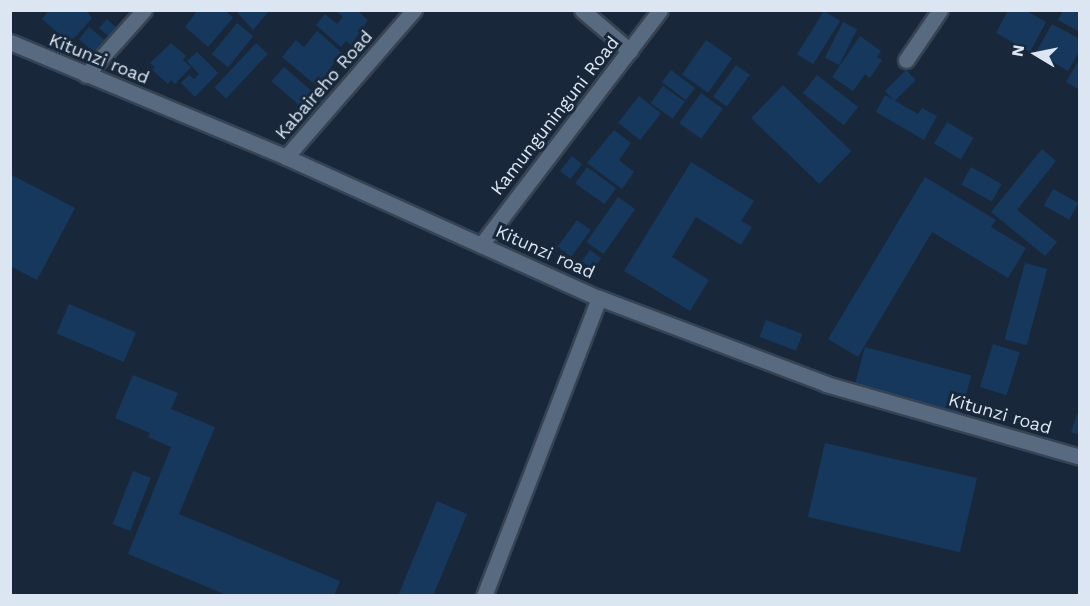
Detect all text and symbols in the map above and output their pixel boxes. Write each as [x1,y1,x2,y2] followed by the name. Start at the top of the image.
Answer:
[1006,24,1066,84] north arrow
[271,26,377,144] street label: Kabaireho Road
[46,29,152,89] street label: Kitunzi road
[486,32,624,200] street label: Kamunguninguni Road
[1007,43,1028,58] text: N
[492,221,598,283] street label: Kitunzi road
[946,389,1054,439] street label: Kitunzi road

